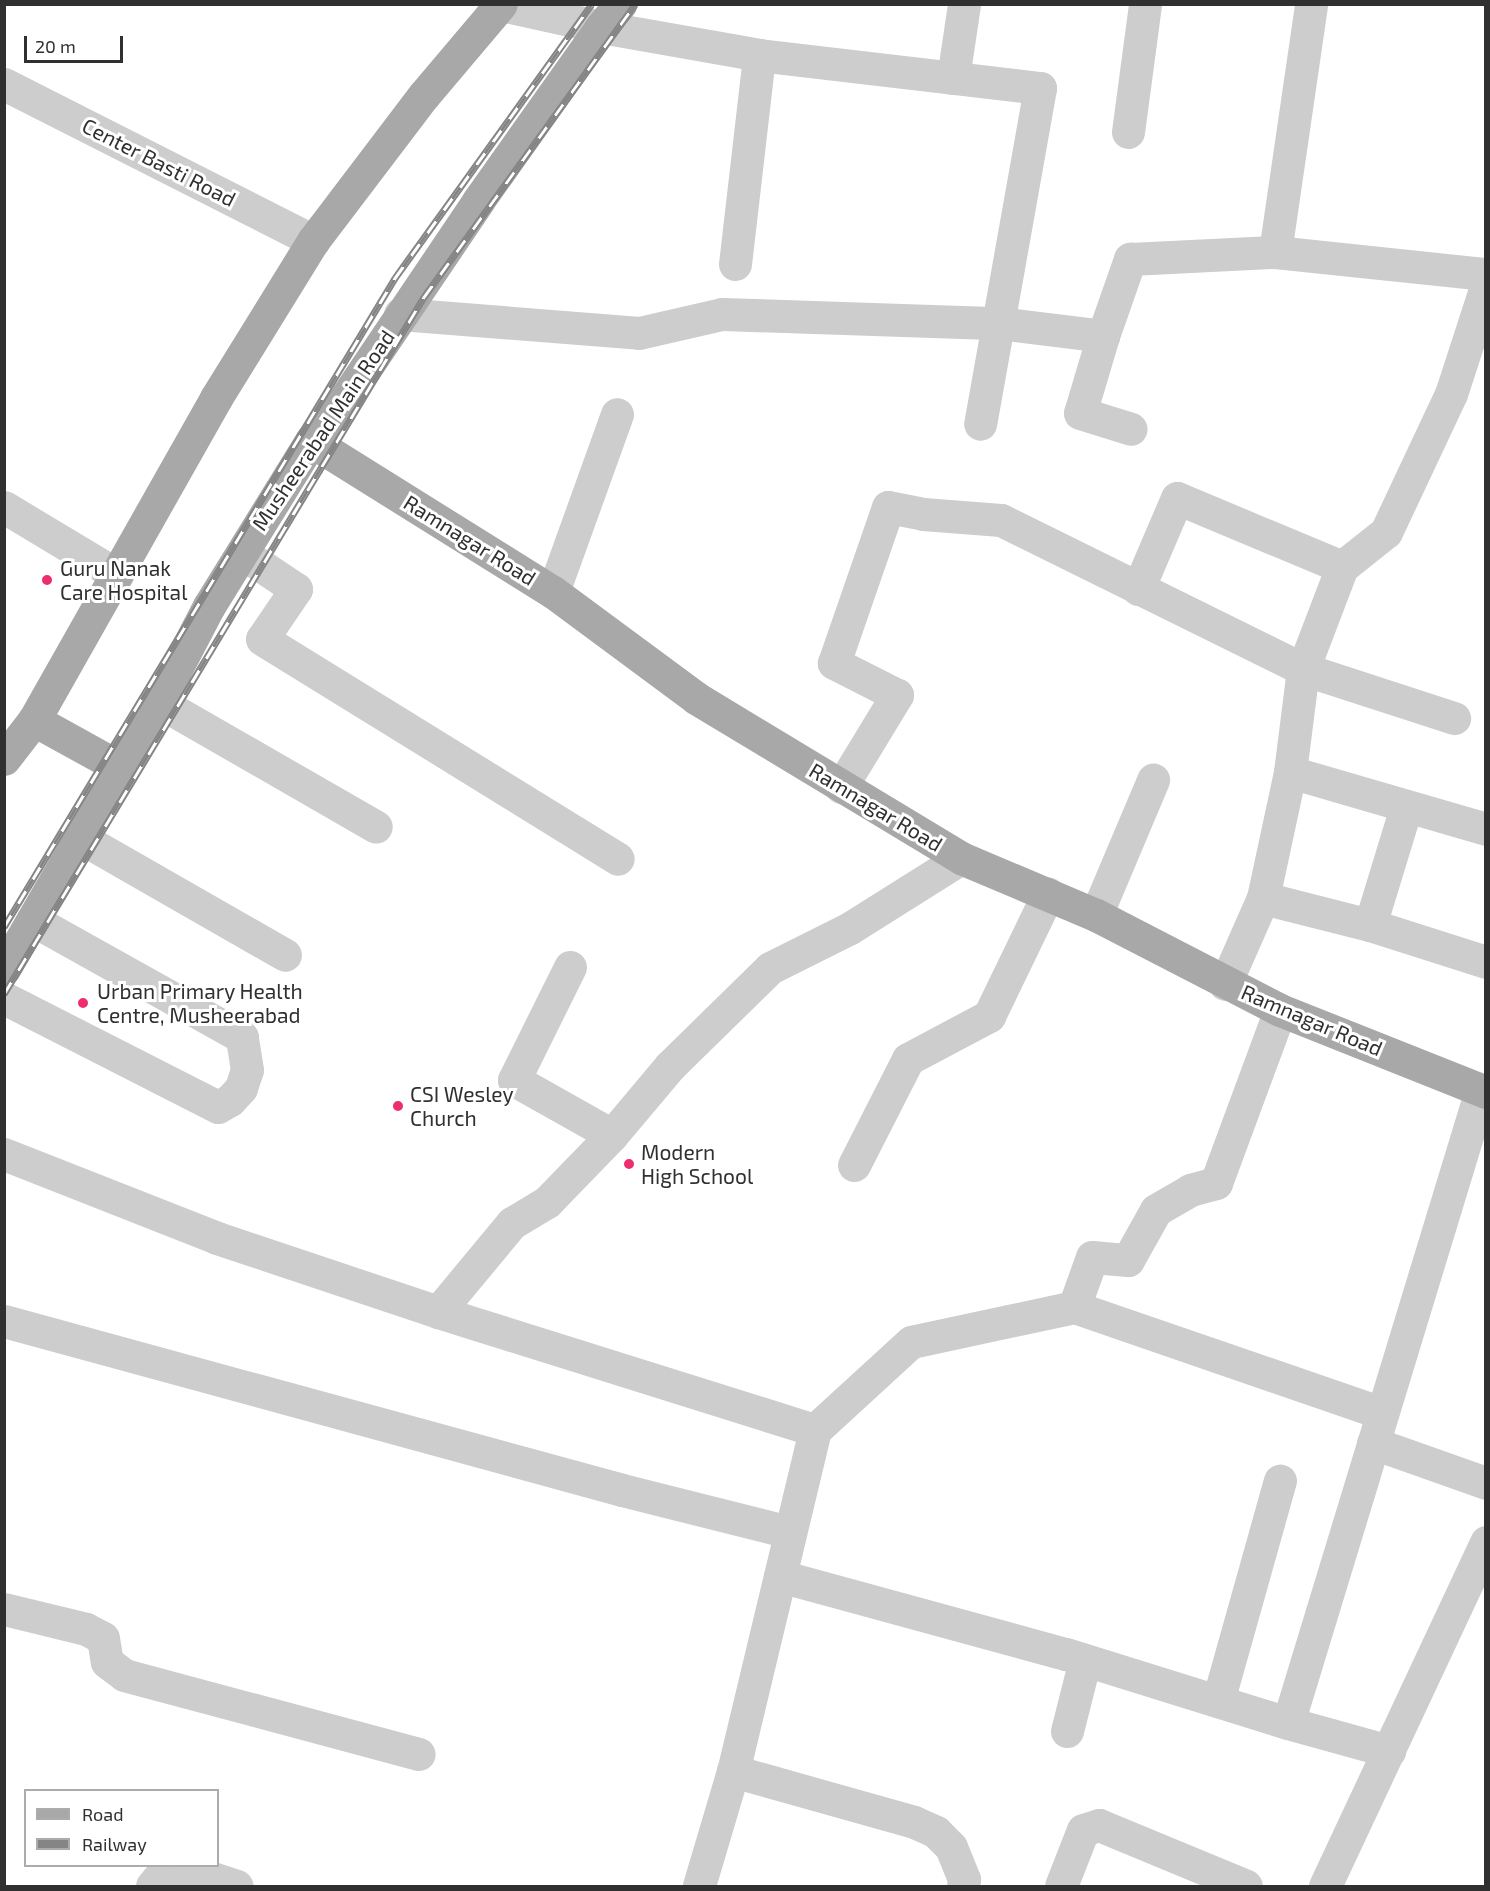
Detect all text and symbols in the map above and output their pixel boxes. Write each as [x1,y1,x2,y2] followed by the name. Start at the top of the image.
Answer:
[27,24,126,62] scale bar
[35,35,76,57] text: 20 m
[78,112,240,212] street label: Center Basti Road
[246,325,400,535] street label: Musheerabad Main Road
[399,489,541,591] street label: Ramnagar Road
[60,555,187,605] place label: Guru Nanak Care Hospital
[38,571,56,589] marker: Guru Nanak Care Hospital
[805,757,947,857] street label: Ramnagar Road
[97,978,303,1028] place label: Urban Primary Health Centre, Musheerabad
[1237,979,1387,1061] street label: Ramnagar Road
[74,994,92,1012] marker: Urban Primary Health Centre, Musheerabad
[410,1081,514,1131] place label: CSI Wesley Church
[391,1099,405,1113] marker: CSI Wesley Church
[641,1139,753,1189] place label: Modern High School
[622,1157,636,1171] marker: Modern High School
[24,1789,219,1867] legend
[82,1803,123,1825] text: Road
[82,1833,147,1855] text: Railway

